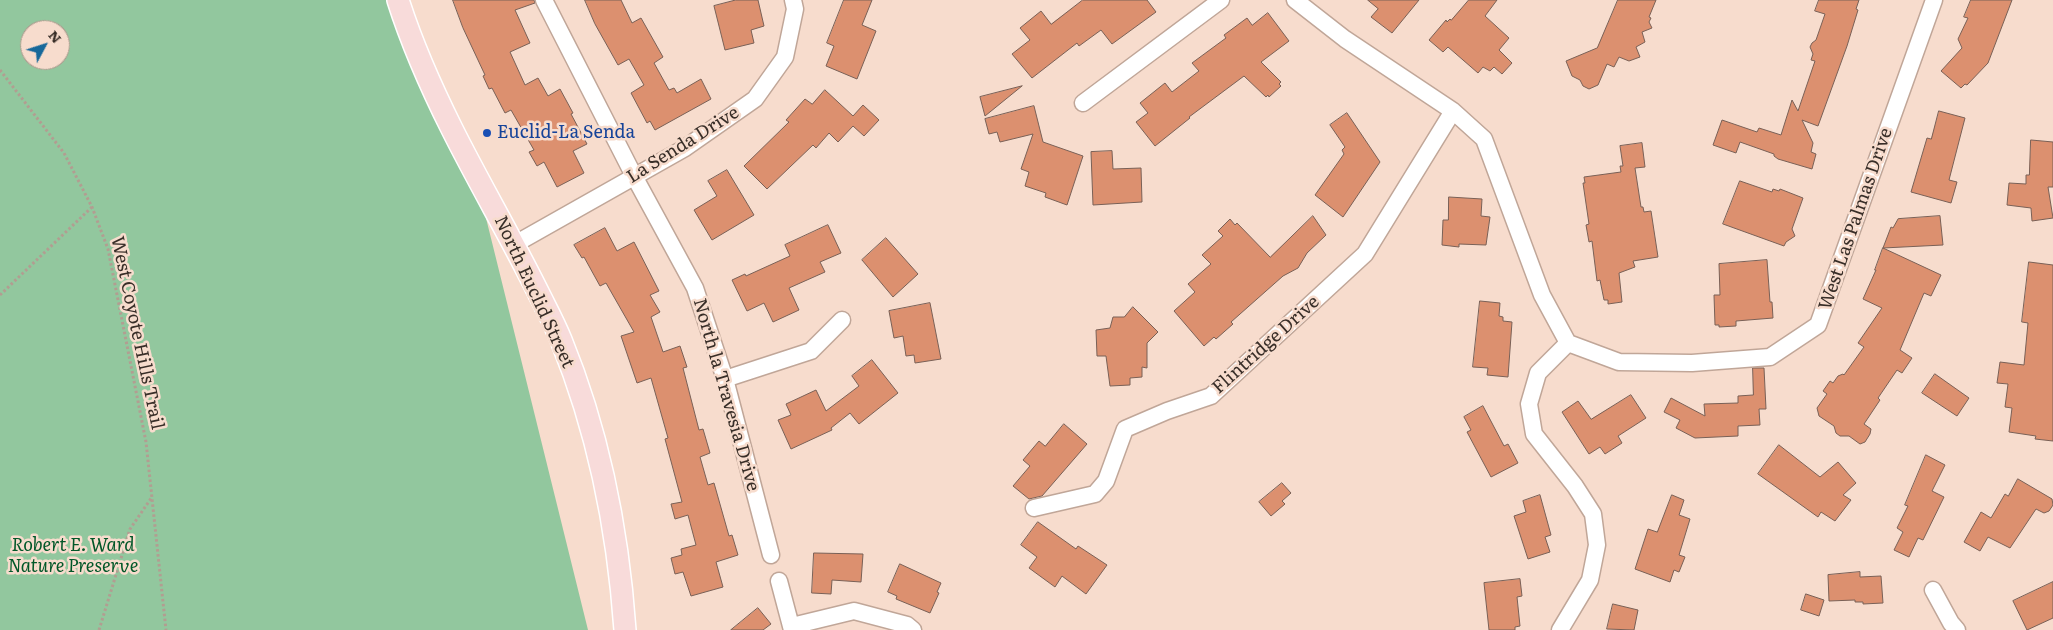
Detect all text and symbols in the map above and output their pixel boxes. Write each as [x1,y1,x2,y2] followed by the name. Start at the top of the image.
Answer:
[20,20,70,70] north arrow
[44,25,67,47] text: N
[623,102,743,188] street label: La Senda Drive
[497,122,635,144] place label: Euclid-La Senda
[1815,125,1897,313] street label: West Las Palmas Drive
[481,127,493,139] marker: Euclid-La Senda
[489,212,579,372] street label: North Euclid Street
[106,234,168,432] street label: West Coyote Hills Trail
[1208,291,1324,399] street label: Flintridge Drive
[688,296,764,494] street label: North la Travesia Drive
[8,535,138,578] park label: Robert E. Ward Nature Preserve

